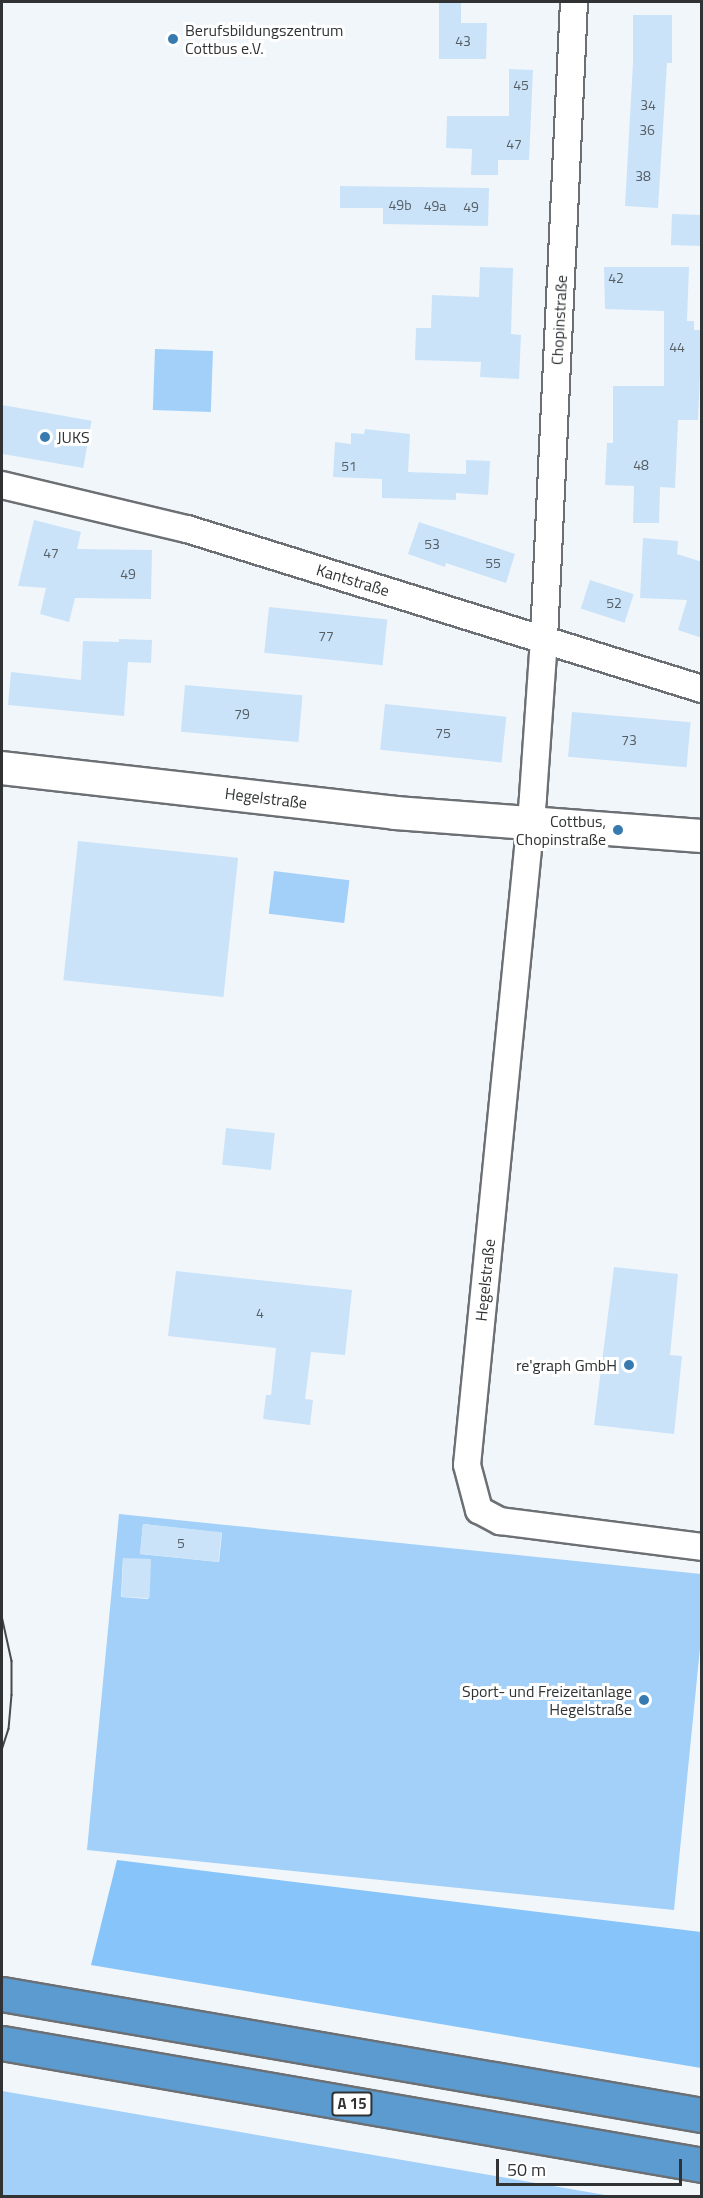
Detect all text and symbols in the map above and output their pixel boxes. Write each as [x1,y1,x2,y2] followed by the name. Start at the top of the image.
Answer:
[185,20,343,58] place label: Berufsbildungszentrum Cottbus e.V.
[166,32,180,46] marker: Berufsbildungszentrum Cottbus e.V.
[455,33,471,49] house number: 43
[513,77,529,93] house number: 45
[640,97,656,113] house number: 34
[639,122,655,138] house number: 36
[506,136,522,152] house number: 47
[635,168,651,184] house number: 38
[388,197,412,213] house number: 49b
[424,198,446,214] house number: 49a
[463,199,479,215] house number: 49
[608,270,624,286] house number: 42
[547,274,571,366] street label: Chopinstraße
[669,339,685,355] house number: 44
[57,427,90,447] place label: JUKS
[38,430,52,444] marker: JUKS
[633,457,649,473] house number: 48
[341,458,357,474] house number: 51
[424,536,440,552] house number: 53
[43,545,59,561] house number: 47
[485,555,501,571] house number: 55
[314,560,392,600] street label: Kantstraße
[120,566,136,582] house number: 49
[606,595,622,611] house number: 52
[318,628,334,644] house number: 77
[234,706,250,722] house number: 79
[435,725,451,741] house number: 75
[621,732,637,748] house number: 73
[224,783,308,813] street label: Hegelstraße
[516,811,606,849] place label: Cottbus, Chopinstraße
[611,823,625,837] marker: Cottbus, Chopinstraße
[471,1238,499,1322] street label: Hegelstraße
[256,1305,264,1321] house number: 4
[516,1355,617,1375] place label: re'graph GmbH
[622,1358,636,1372] marker: re'graph GmbH
[177,1535,185,1551] house number: 5
[462,1681,632,1719] place label: Sport- und Freizeitanlage Hegelstraße
[637,1693,651,1707] marker: Sport- und Freizeitanlage Hegelstraße
[331,2092,373,2116] road number: A 15
[499,2147,685,2185] scale bar
[507,2156,546,2183] text: 50 m

